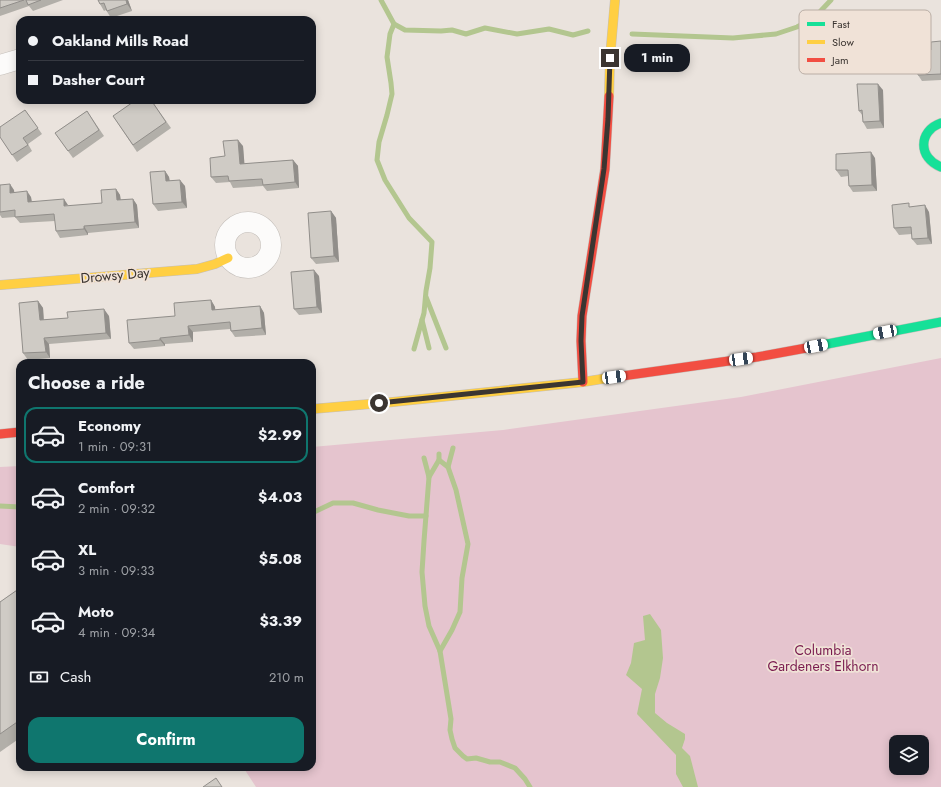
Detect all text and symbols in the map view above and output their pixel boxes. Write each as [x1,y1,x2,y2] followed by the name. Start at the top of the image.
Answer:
[799,10,931,74] legend
[832,16,850,32] text: Fast
[52,30,188,52] text: Oakland Mills Road
[832,34,854,50] text: Slow
[624,44,690,72] callout: 1 min
[641,48,673,67] text: 1 min
[601,49,619,67] route end
[830,52,849,68] text: Jam
[52,69,145,91] text: Dasher Court
[80,262,151,288] street label: Drowsy Day
[872,324,898,340] car
[803,338,829,354] car
[728,351,754,367] car
[601,369,627,385] car
[28,370,145,396] text: Choose a ride
[370,394,388,412] route start
[78,415,141,437] text: Economy
[30,417,66,453] icon: car
[258,424,302,446] text: $2.99
[78,437,152,456] text: 1 min · 09:31
[78,477,135,499] text: Comfort
[30,479,66,515] icon: car
[258,486,302,508] text: $4.03
[78,499,155,518] text: 2 min · 09:32
[78,539,96,561] text: XL
[30,541,66,577] icon: car
[259,548,302,570] text: $5.08
[78,561,154,580] text: 3 min · 09:33
[78,601,114,623] text: Moto
[30,603,66,639] icon: car
[259,610,302,632] text: $3.39
[78,623,155,642] text: 4 min · 09:34
[767,640,879,676] park label: Columbia Gardeners Elkhorn
[28,666,50,688] icon: cash
[60,666,91,688] text: Cash
[269,668,304,687] text: 210 m
[28,717,304,763] button: Confirm
[889,735,929,775] map controls
[889,735,929,775] button: layers

